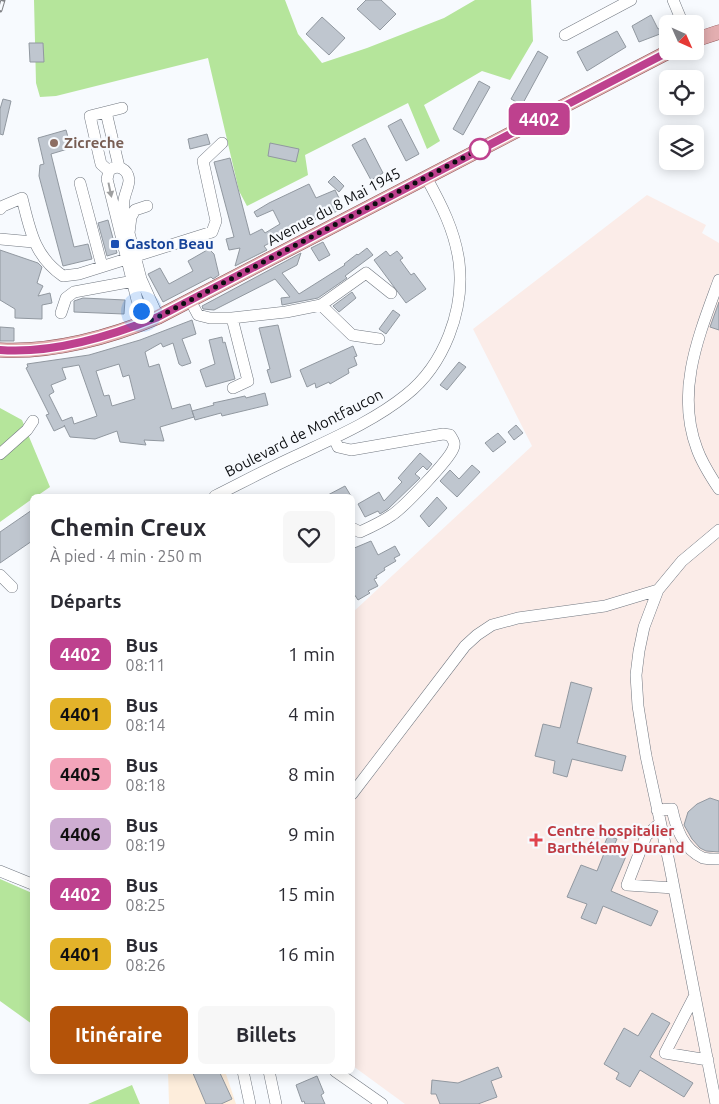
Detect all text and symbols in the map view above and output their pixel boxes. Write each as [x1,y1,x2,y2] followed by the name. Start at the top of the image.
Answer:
[659,15,704,60] north arrow
[659,15,704,170] map controls
[659,70,704,115] button: locate
[504,103,574,135] line badge: 4402
[519,109,559,129] text: 4402
[659,125,704,170] button: layers
[64,134,124,151] place label: Zicreche
[48,137,60,149] marker: Zicreche
[469,138,491,160] unlabelled marker
[264,164,403,249] street label: Avenue du 8 Mai 1945
[106,183,114,198] one-way arrow
[125,235,214,252] place label: Gaston Beau
[109,238,121,250] marker: Gaston Beau
[129,299,154,324] your location
[222,385,386,480] street label: Boulevard de Montfaucon
[283,511,335,563] button: heart
[50,514,206,541] text: Chemin Creux
[50,547,202,565] text: À pied · 4 min · 250 m
[50,590,121,612] text: Départs
[126,634,158,656] text: Bus
[288,643,335,665] text: 1 min
[60,644,101,664] text: 4402
[126,656,166,674] text: 08:11
[126,694,158,716] text: Bus
[288,703,335,725] text: 4 min
[60,704,101,724] text: 4401
[126,716,166,734] text: 08:14
[126,754,158,776] text: Bus
[288,763,335,785] text: 8 min
[60,764,101,784] text: 4405
[126,776,166,794] text: 08:18
[126,814,158,836] text: Bus
[547,822,684,856] place label: Centre hospitalier Barthélemy Durand
[288,823,335,845] text: 9 min
[60,824,101,844] text: 4406
[529,833,543,847] marker: Centre hospitalier Barthélemy Durand
[126,836,166,854] text: 08:19
[126,874,158,896] text: Bus
[277,883,335,905] text: 15 min
[60,884,101,904] text: 4402
[126,896,166,914] text: 08:25
[126,934,158,956] text: Bus
[277,943,335,965] text: 16 min
[60,944,101,964] text: 4401
[126,956,166,974] text: 08:26
[50,1006,188,1064] button: Itinéraire
[198,1006,335,1064] button: Billets

